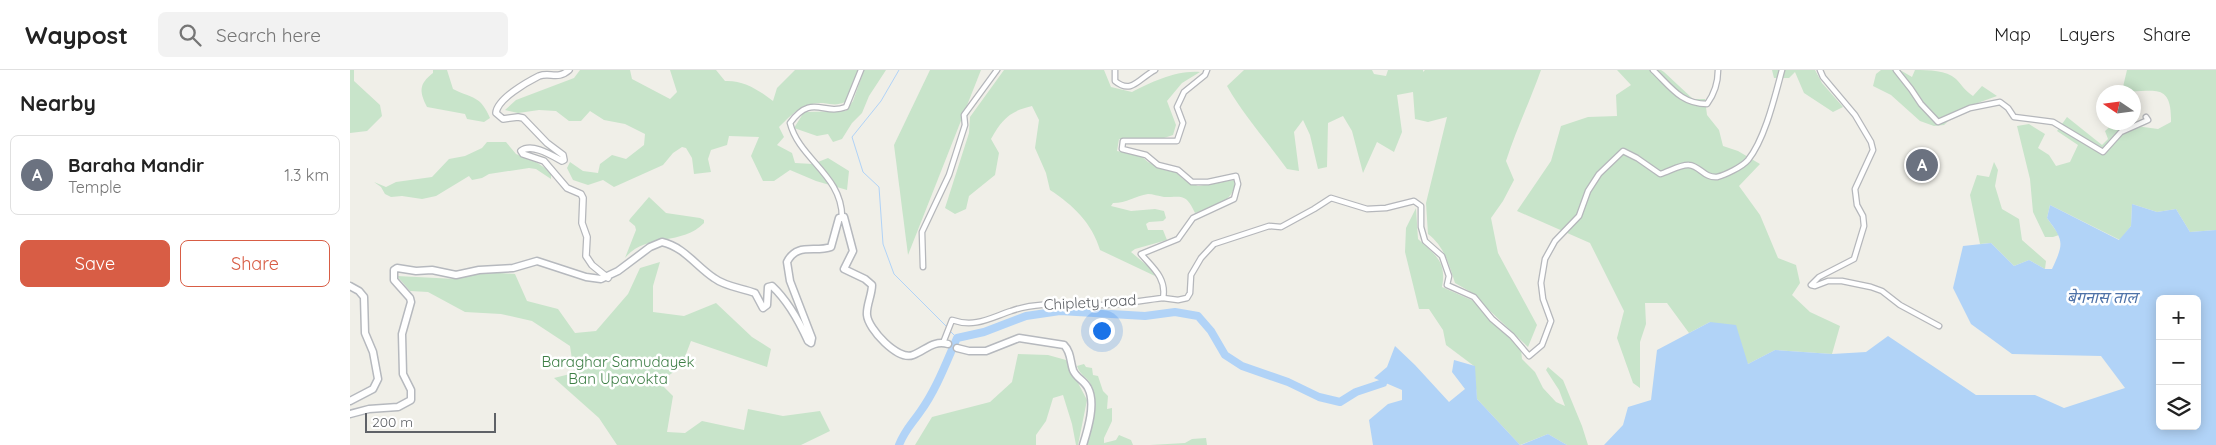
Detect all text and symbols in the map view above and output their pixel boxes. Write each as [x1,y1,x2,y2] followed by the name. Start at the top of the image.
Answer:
[158,12,508,57] search box
[25,20,128,50] text: Waypost
[176,21,204,49] icon: search
[216,23,321,47] text: Search here
[1994,23,2031,46] text: Map
[2059,23,2115,46] text: Layers
[2143,23,2191,46] text: Share
[2096,85,2141,130] north arrow
[20,90,96,116] text: Nearby
[1906,146,1938,184] pin: A
[68,153,204,177] text: Baraha Mandir
[32,165,42,185] text: A
[284,165,329,185] text: 1.3 km
[68,177,122,197] text: Temple
[20,240,170,287] button: Save
[180,240,330,287] button: Share
[2067,287,2140,307] water label: बेगनास ताल
[1043,290,1137,314] street label: Chiplety road
[2156,295,2201,430] map controls
[2156,295,2201,340] button: +
[1089,318,1115,344] your location
[2156,340,2201,385] button: −
[541,352,695,388] park label: Baraghar Samudayek Ban Upavokta
[2156,385,2201,430] button: layers
[365,410,496,433] scale bar
[372,413,413,431] text: 200 m

